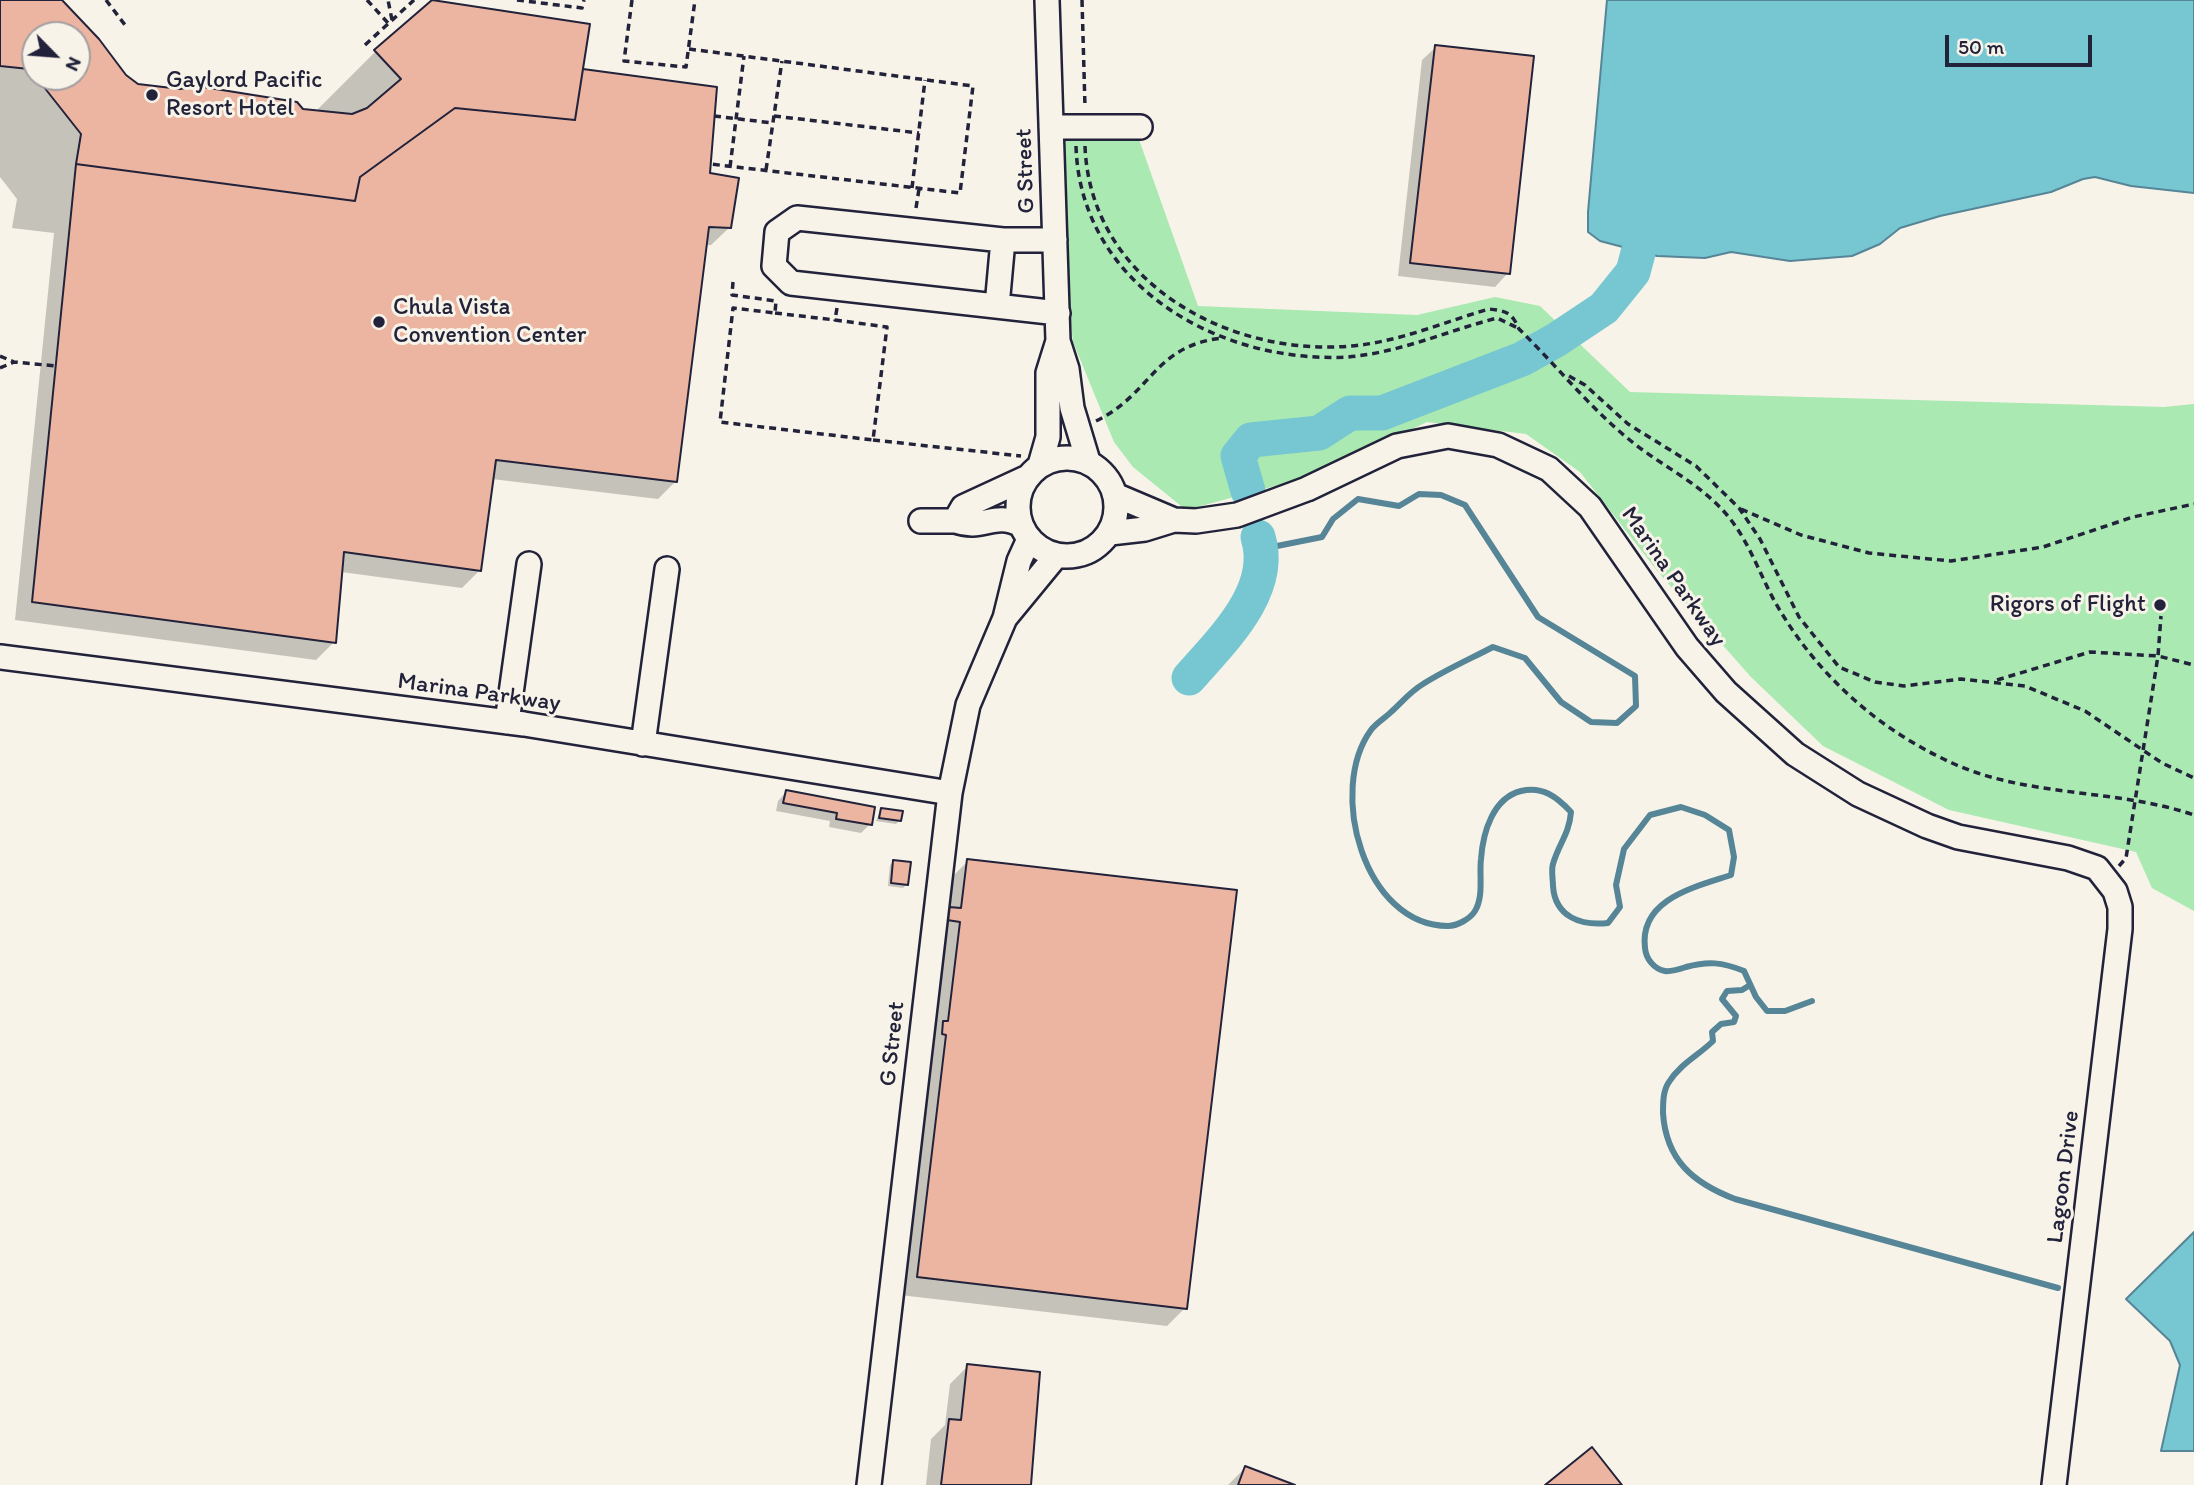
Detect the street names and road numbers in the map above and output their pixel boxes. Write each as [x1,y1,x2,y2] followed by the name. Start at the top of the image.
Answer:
[1010,128,1042,214] street label: G Street
[1614,501,1732,653] street label: Marina Parkway
[396,667,562,719] street label: Marina Parkway
[874,1000,912,1088] street label: G Street
[2042,1109,2086,1245] street label: Lagoon Drive

